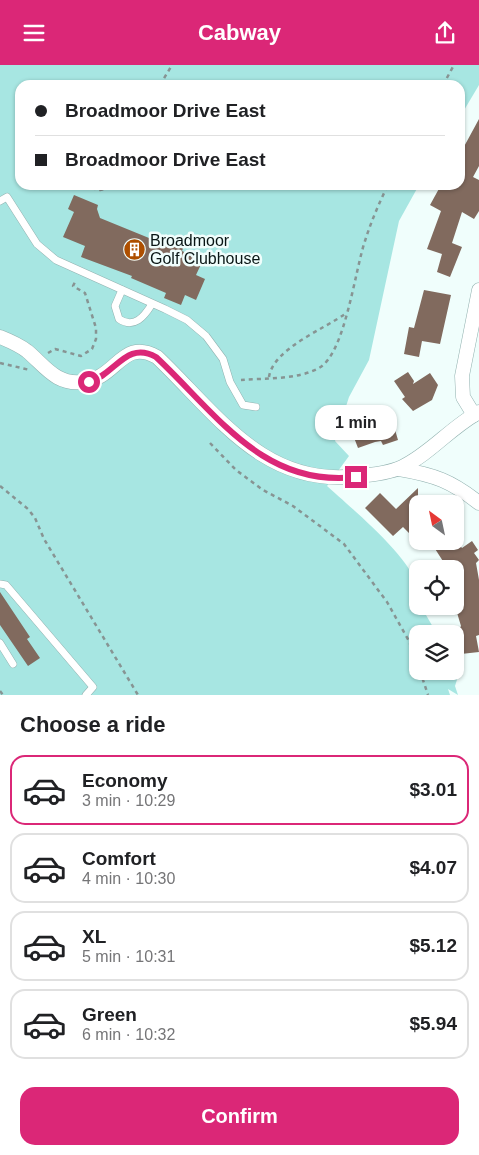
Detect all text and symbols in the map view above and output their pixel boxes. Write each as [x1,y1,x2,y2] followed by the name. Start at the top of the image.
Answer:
[20,19,48,47] icon: menu
[431,19,459,47] icon: share
[198,20,281,45] text: Cabway
[65,100,266,121] text: Broadmoor Drive East
[65,149,266,170] text: Broadmoor Drive East
[150,232,260,267] place label: Broadmoor Golf Clubhouse
[122,237,146,261] building icon: Broadmoor Golf Clubhouse
[78,371,100,393] route start
[315,405,397,439] callout: 1 min
[335,414,377,431] text: 1 min
[345,466,367,488] route end
[409,495,464,550] north arrow
[409,495,464,680] map controls
[409,560,464,615] button: locate
[409,625,464,680] button: layers
[20,712,165,737] text: Choose a ride
[22,768,67,813] icon: car
[82,770,168,791] text: Economy
[409,779,457,800] text: $3.01
[82,792,175,809] text: 3 min · 10:29
[22,846,67,891] icon: car
[82,848,156,869] text: Comfort
[409,857,457,878] text: $4.07
[82,870,175,887] text: 4 min · 10:30
[22,924,67,969] icon: car
[82,926,106,947] text: XL
[409,935,457,956] text: $5.12
[82,948,175,965] text: 5 min · 10:31
[22,1002,67,1047] icon: car
[82,1004,137,1025] text: Green
[409,1013,457,1034] text: $5.94
[82,1026,175,1043] text: 6 min · 10:32
[20,1087,459,1145] button: Confirm

